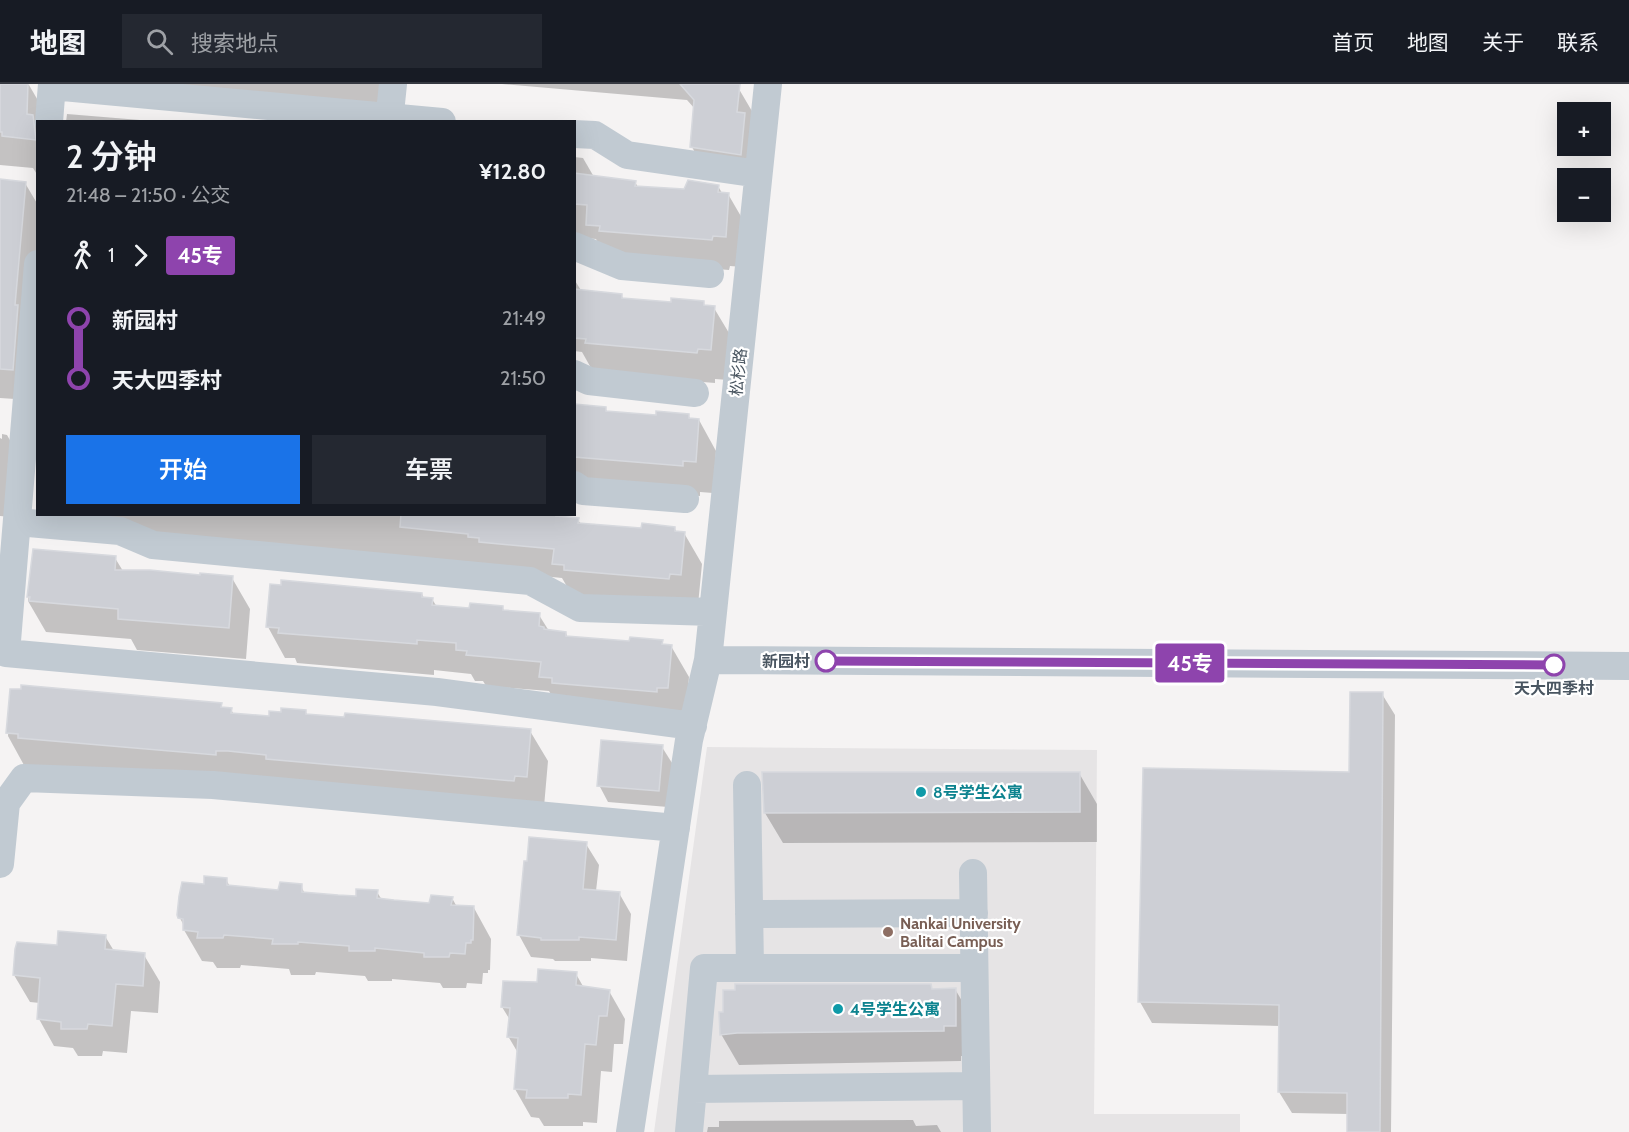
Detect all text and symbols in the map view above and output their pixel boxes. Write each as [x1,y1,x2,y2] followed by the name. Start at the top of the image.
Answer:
[122,14,542,68] search box
[143,25,176,58] icon: search
[30,26,86,60] text: 地图
[191,30,279,57] text: 搜索地点
[1332,30,1374,55] text: 首页
[1407,30,1449,55] text: 地图
[1482,30,1524,55] text: 关于
[1557,30,1599,55] text: 联系
[1557,102,1611,222] map controls
[1557,102,1611,156] button: +
[66,136,157,176] text: 2 分钟
[479,158,546,185] text: ¥12.80
[1557,168,1611,222] button: −
[66,183,230,207] text: 21:48 – 21:50 · 公交
[66,239,99,272] icon: walk
[124,239,157,272] icon: forward
[108,243,115,267] text: 1
[178,243,223,268] text: 45专
[502,306,546,330] text: 21:49
[112,307,178,334] text: 新园村
[727,347,750,397] street label: 松杉路
[500,366,546,390] text: 21:50
[112,367,222,394] text: 天大四季村
[66,435,300,504] button: 开始
[312,435,546,504] button: 车票
[1156,644,1224,682] line badge: 45专
[815,650,837,672] marker: 新园村
[1167,651,1213,676] text: 45专
[762,652,810,671] place label: 新园村
[1543,654,1565,676] marker: 天大四季村
[1514,679,1594,698] place label: 天大四季村
[933,783,1023,802] place label: 8号学生公寓
[914,785,928,799] marker: 8号学生公寓
[900,914,1021,951] place label: Nankai University Balitai Campus
[881,925,895,939] marker: Nankai University Balitai Campus
[850,1000,940,1019] place label: 4号学生公寓
[831,1002,845,1016] marker: 4号学生公寓

